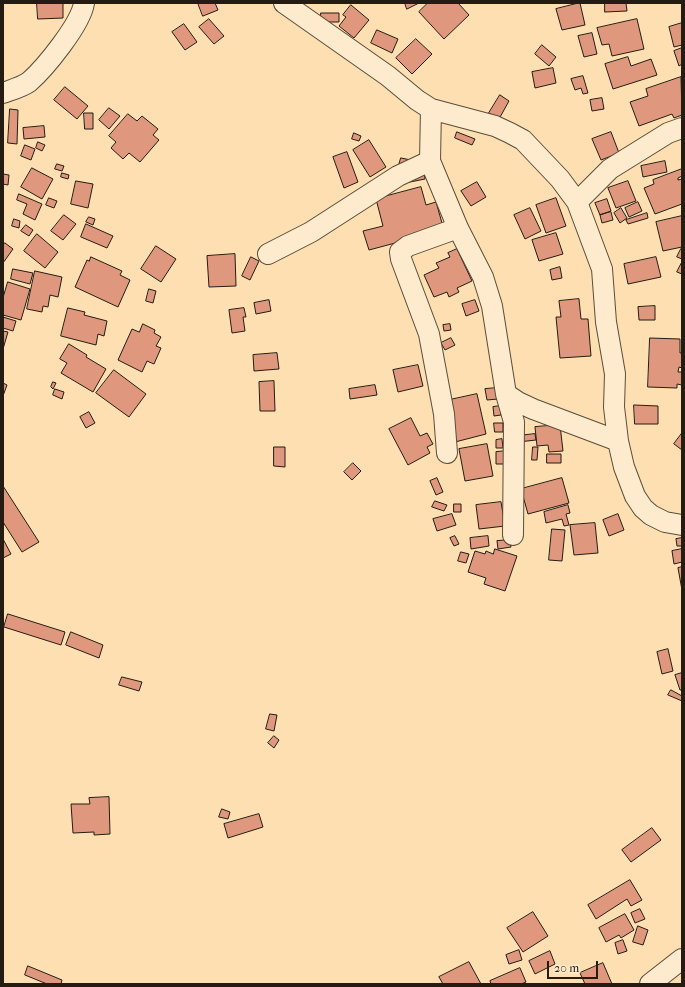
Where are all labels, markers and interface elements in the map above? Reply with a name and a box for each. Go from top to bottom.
scale bar [549,953,600,979]
text: 20 m [554,961,579,975]

